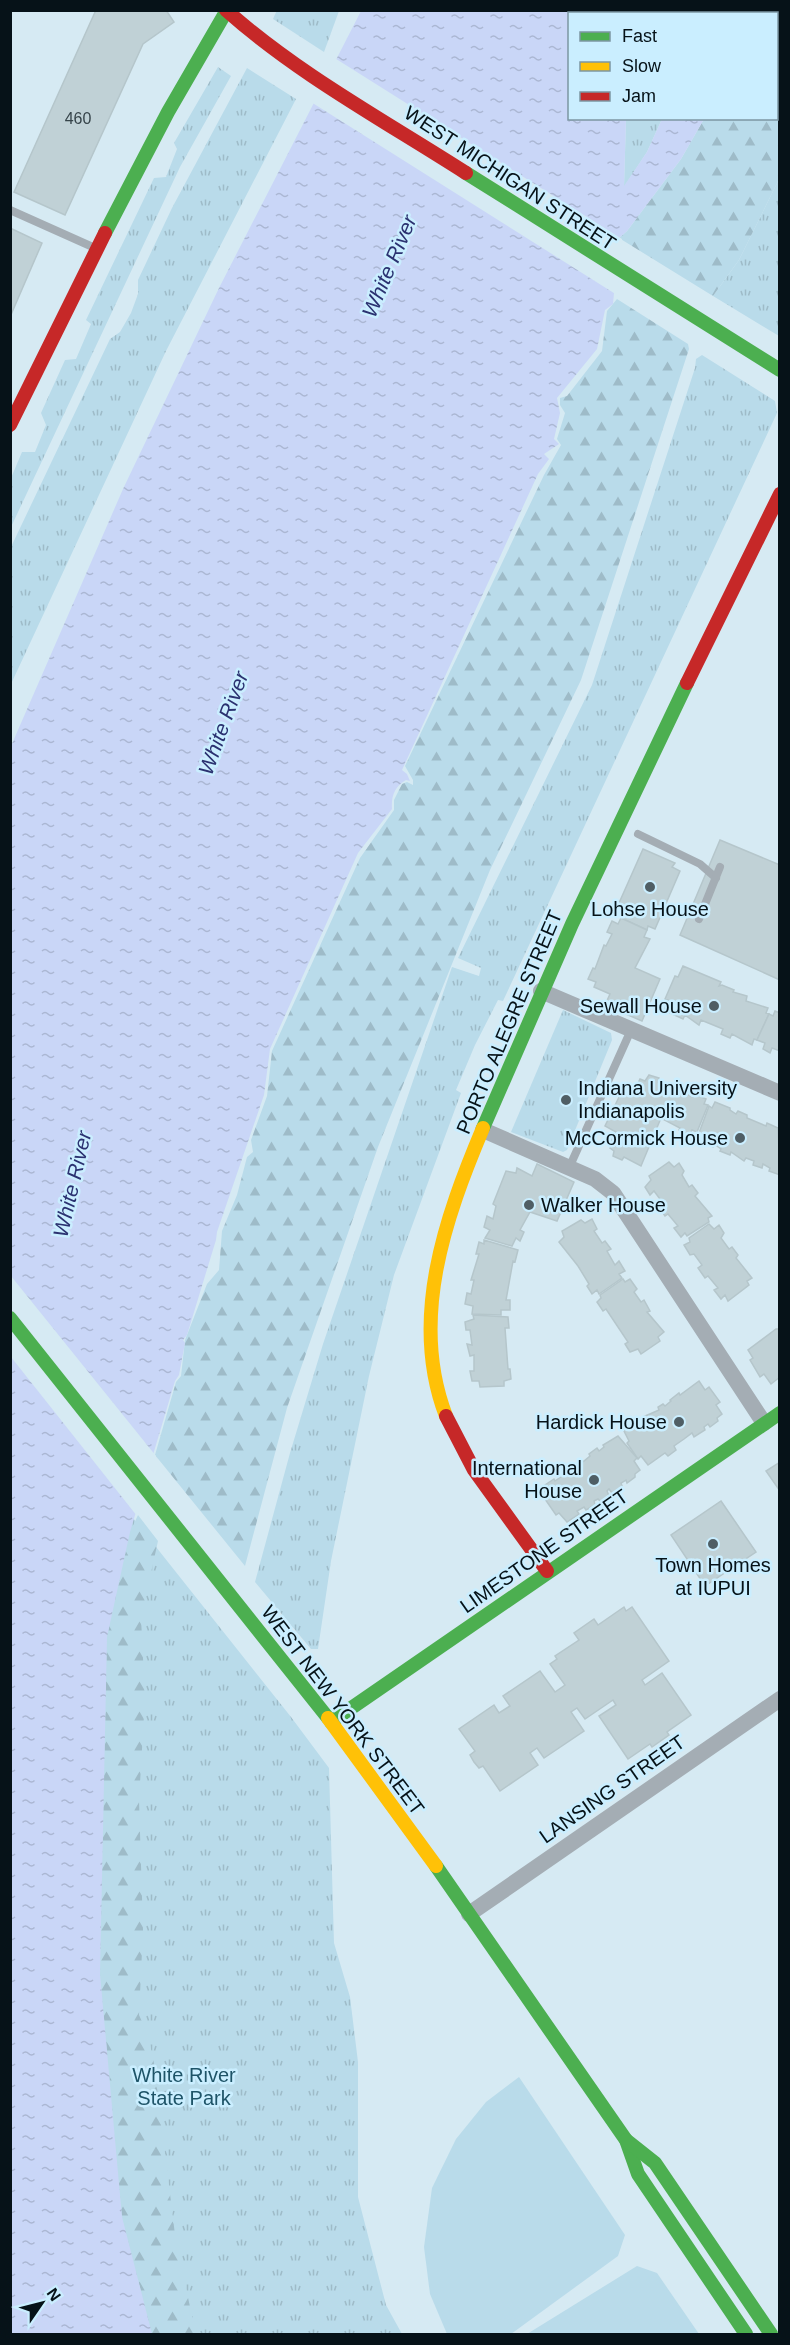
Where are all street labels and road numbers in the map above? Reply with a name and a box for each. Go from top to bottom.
street label: WEST MICHIGAN STREET [400,101,620,255]
street label: PORTO ALEGRE STREET [452,907,566,1137]
street label: LIMESTONE STREET [456,1485,632,1617]
street label: WEST NEW YORK STREET [257,1601,429,1819]
street label: LANSING STREET [535,1731,689,1847]

